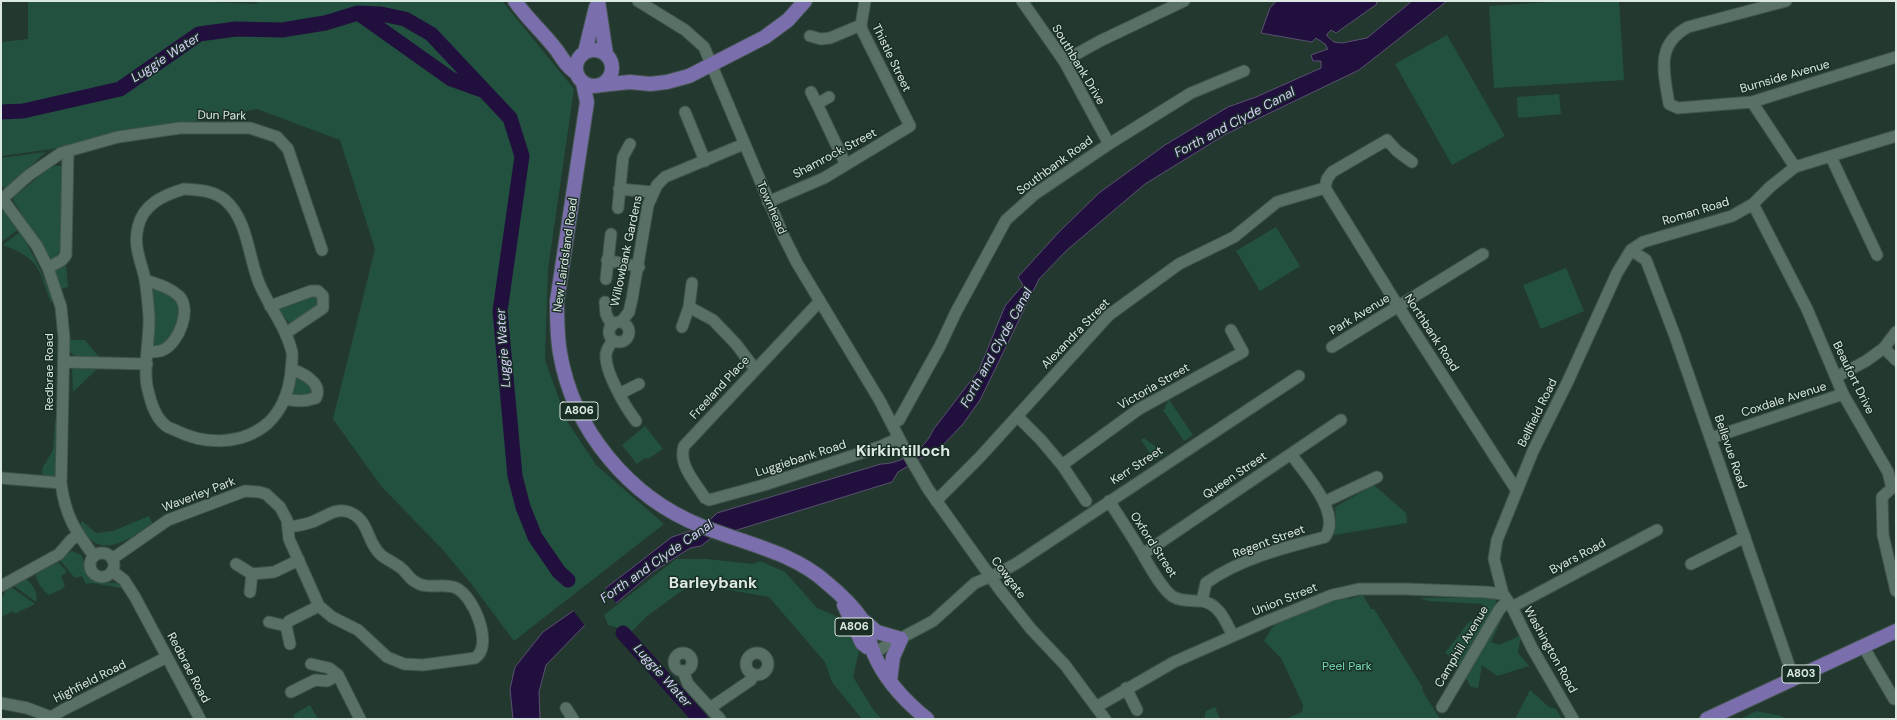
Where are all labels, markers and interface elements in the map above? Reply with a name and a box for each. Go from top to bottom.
street label: Thistle Street [868,22,914,94]
street label: Southbank Drive [1048,22,1108,108]
water label: Luggie Water [128,30,204,86]
street label: Burnside Avenue [1738,57,1832,97]
water label: Forth and Clyde Canal [1172,85,1298,161]
street label: Dun Park [197,108,247,124]
street label: Shamrock Street [791,126,879,182]
street label: Southbank Road [1014,134,1096,198]
street label: Townhead [753,179,789,237]
street label: Willowbank Gardens [608,194,646,308]
street label: Roman Road [1661,195,1731,229]
street label: New Lairdsland Road [551,197,581,313]
water label: Forth and Clyde Canal [958,286,1036,410]
street label: Park Avenue [1327,291,1393,339]
street label: Northbank Road [1401,292,1461,374]
street label: Alexandra Street [1039,296,1113,372]
water label: Luggie Water [493,308,515,388]
street label: Redbrae Road [43,333,57,411]
street label: Beaufort Drive [1829,339,1877,417]
street label: Freeland Place [687,354,753,422]
street label: Victoria Street [1116,361,1192,413]
street label: Bellfield Road [1515,376,1561,450]
street label: Coxdale Avenue [1740,379,1828,421]
road number: A806 [560,402,598,420]
street label: Bellevue Road [1711,413,1749,491]
street label: Luggiebank Road [754,438,848,480]
district label: Kirkintilloch [856,442,950,462]
street label: Kerr Street [1108,444,1166,488]
street label: Queen Street [1200,449,1270,503]
street label: Waverley Park [160,474,238,516]
street label: Oxford Street [1127,510,1179,580]
water label: Forth and Clyde Canal [598,517,716,607]
street label: Regent Street [1231,522,1307,562]
street label: Byars Road [1547,536,1609,578]
street label: Cowgate [988,554,1028,602]
district label: Barleybank [669,574,757,594]
street label: Union Street [1250,580,1320,620]
street label: Camphill Avenue [1432,604,1492,690]
street label: Washington Road [1520,604,1580,696]
road number: A806 [835,618,873,636]
street label: Redbrae Road [163,630,213,706]
water label: Luggie Water [630,641,694,711]
street label: Highfield Road [51,658,129,706]
park label: Peel Park [1322,660,1372,674]
road number: A803 [1782,665,1820,683]

